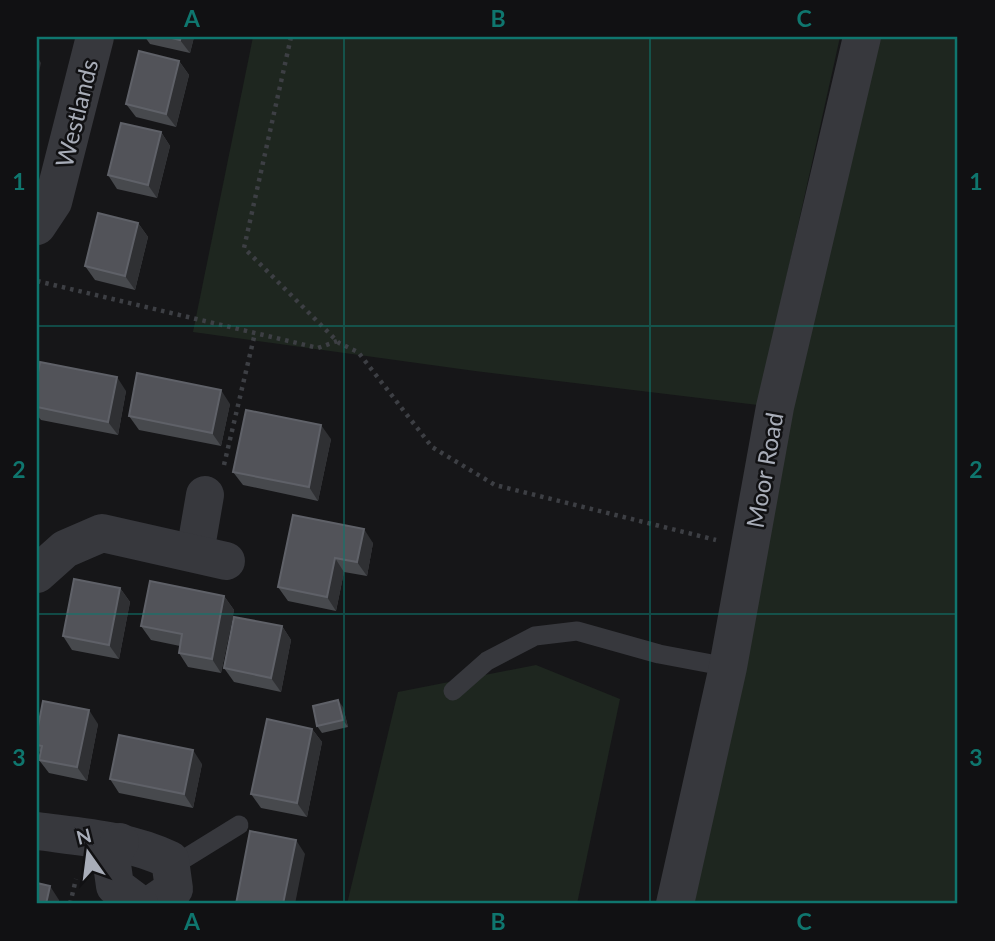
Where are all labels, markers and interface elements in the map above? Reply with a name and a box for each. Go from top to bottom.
text: A [183,4,201,32]
text: B [490,4,506,32]
text: C [796,4,812,32]
street label: Westlands [49,56,103,170]
text: 1 [12,167,26,195]
text: 1 [969,167,983,195]
street label: Moor Road [740,410,788,530]
text: 2 [12,455,26,483]
text: 2 [969,455,983,483]
text: 3 [12,743,26,771]
text: 3 [969,743,983,771]
north arrow [52,818,122,888]
text: N [74,823,94,849]
text: A [183,907,201,935]
text: B [490,907,506,935]
text: C [796,907,812,935]

